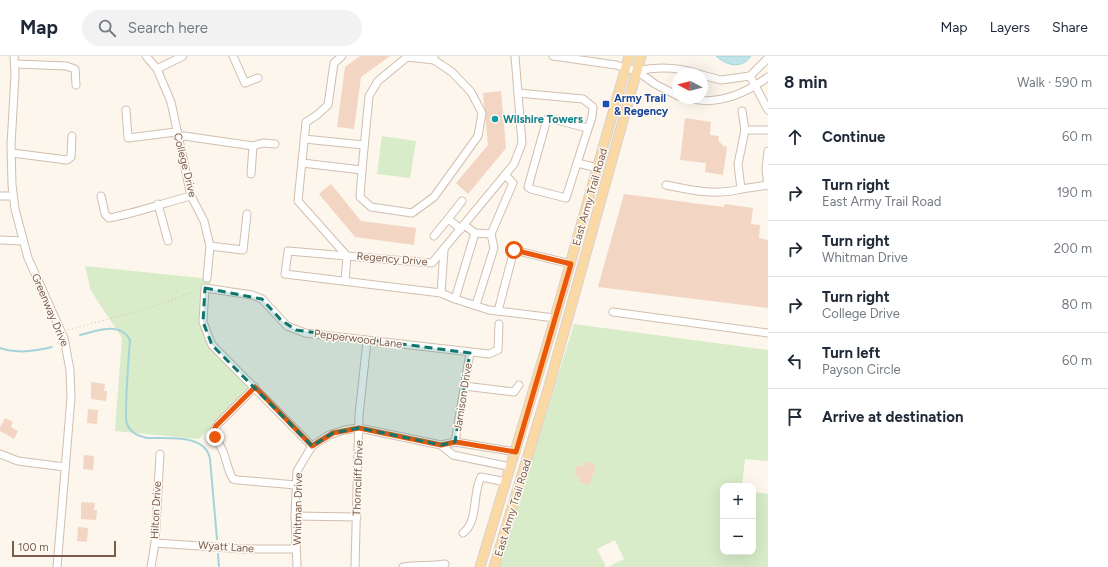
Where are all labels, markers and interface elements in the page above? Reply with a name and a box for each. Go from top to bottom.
search box [82,10,362,46]
text: Map [20,16,58,39]
icon: search [96,17,118,39]
text: Search here [128,19,208,37]
text: Map [940,19,968,36]
text: Layers [990,19,1030,36]
text: Share [1052,19,1088,36]
north arrow [672,68,708,104]
text: 8 min [784,72,827,92]
text: Walk · 590 m [1017,75,1092,90]
place label: Army Trail & Regency [614,92,669,118]
marker: Army Trail & Regency [601,99,611,109]
place label: Wilshire Towers [503,113,583,126]
marker: Wilshire Towers [490,114,500,124]
icon: ahead [784,126,806,148]
text: Continue [822,128,885,146]
text: 60 m [1062,129,1092,144]
street label: College Drive [171,132,199,198]
street label: East Army Trail Road [570,147,610,247]
text: Turn right [822,176,890,194]
icon: right [784,182,806,204]
text: 190 m [1057,185,1092,200]
text: East Army Trail Road [822,194,941,209]
text: Turn right [822,232,890,250]
icon: right [784,238,806,260]
route start [505,241,523,259]
text: 200 m [1054,241,1092,256]
street label: Regency Drive [356,249,428,269]
text: Whitman Drive [822,250,908,265]
street label: Greenway Drive [29,272,71,348]
text: Turn right [822,288,890,306]
icon: right [784,294,806,316]
text: 80 m [1061,297,1092,312]
text: College Drive [822,306,900,321]
street label: Pepperwood Lane [313,327,403,351]
text: Turn left [822,344,880,362]
icon: left [784,350,806,372]
text: 60 m [1062,353,1092,368]
street label: Jamison Drive [451,362,475,432]
text: Payson Circle [822,362,901,377]
icon: arrive [784,406,806,428]
text: Arrive at destination [822,408,963,426]
route end [206,428,224,446]
street label: Thorncliff Drive [350,440,366,516]
street label: East Army Trail Road [492,458,534,558]
street label: Whitman Drive [291,473,305,545]
street label: Hilton Drive [148,481,164,539]
map controls [720,483,756,555]
button: + [720,483,756,519]
button: − [720,519,756,555]
scale bar [12,539,116,558]
street label: Wyatt Lane [197,539,255,555]
text: 100 m [18,541,49,554]

